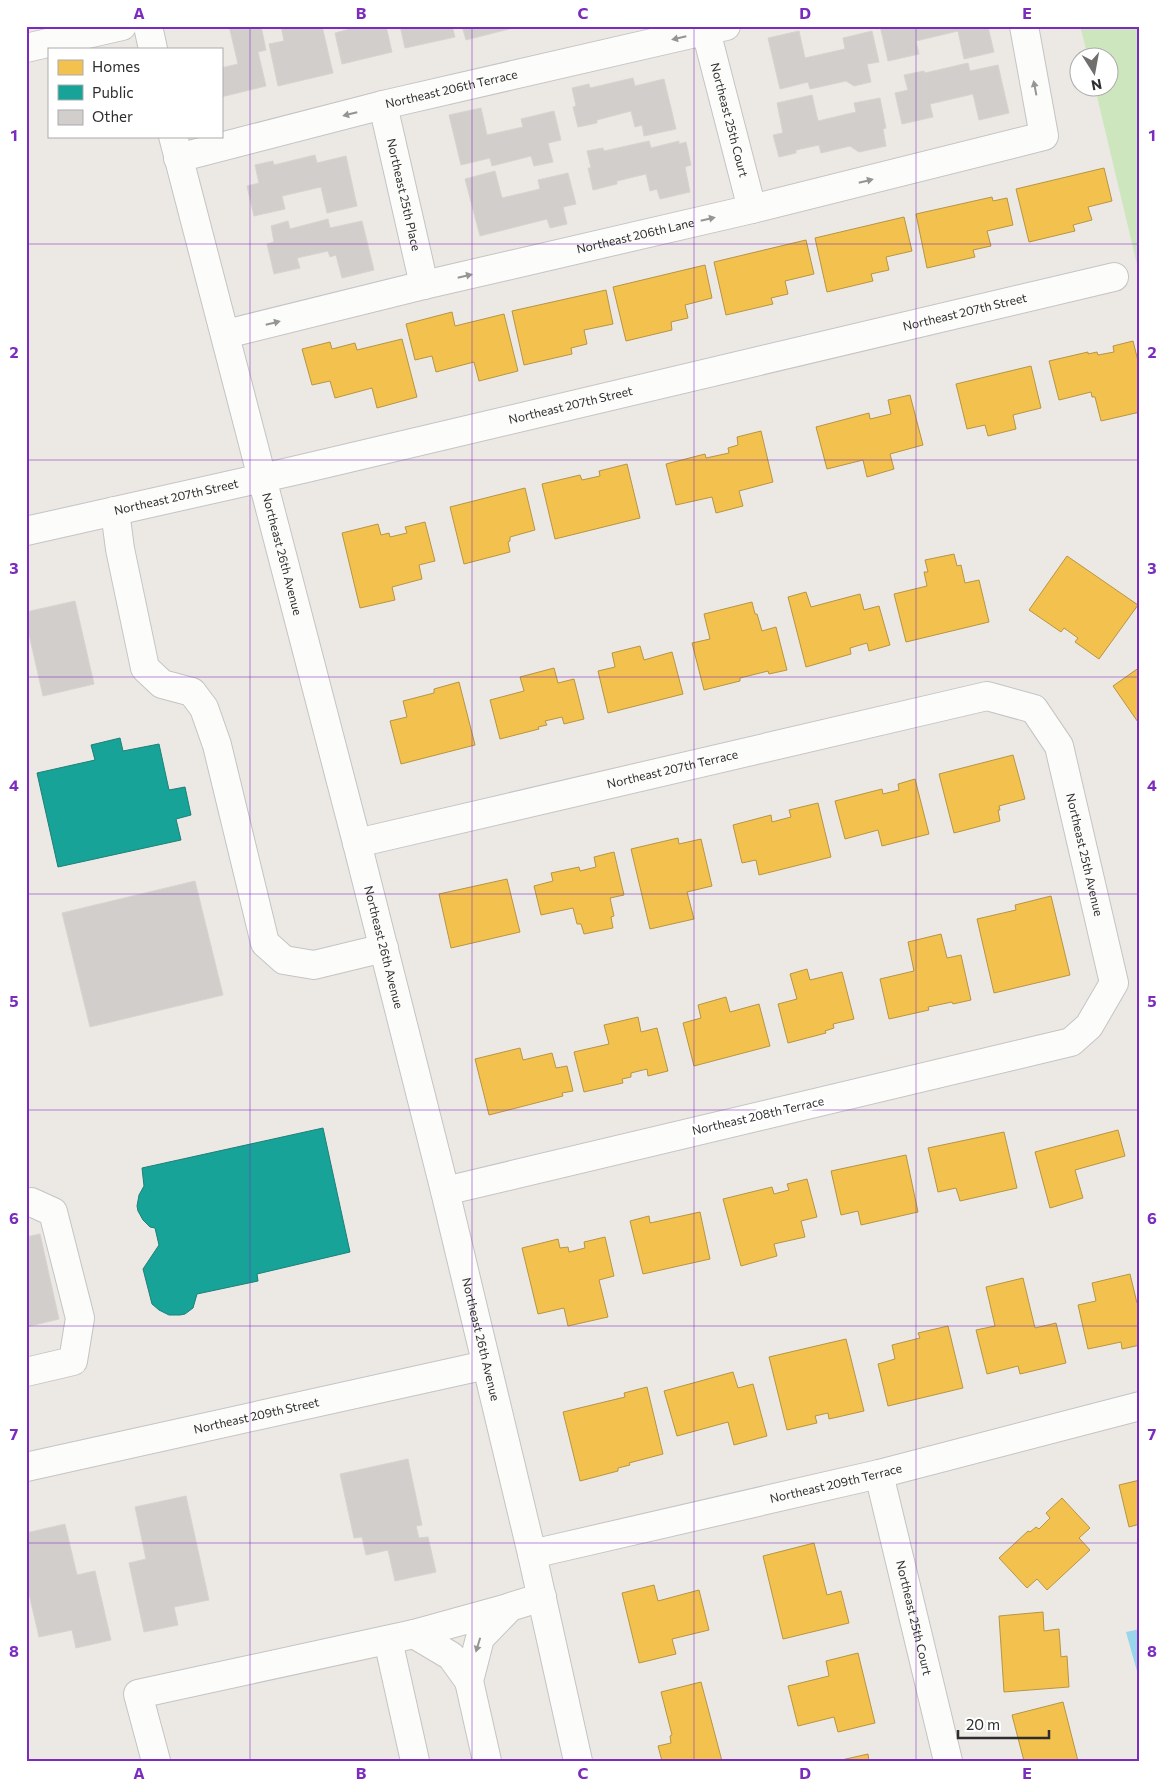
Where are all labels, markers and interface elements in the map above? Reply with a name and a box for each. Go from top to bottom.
text: A [133,3,145,22]
text: B [356,3,367,22]
text: C [578,3,589,22]
text: D [799,3,811,22]
text: E [1022,3,1032,22]
one-way arrow [671,34,686,42]
legend [48,48,222,138]
north arrow [1068,48,1118,98]
text: Homes [92,57,140,75]
street label: Northeast 25th Court [708,61,752,179]
street label: Northeast 206th Terrace [384,66,519,110]
text: N [1090,76,1103,95]
one-way arrow [1031,80,1039,96]
text: Public [92,83,134,101]
text: Other [92,107,133,125]
one-way arrow [343,110,358,118]
text: 1 [10,125,18,144]
text: 1 [1148,125,1156,144]
street label: Northeast 25th Place [385,137,424,252]
one-way arrow [859,176,874,184]
street label: Northeast 206th Lane [575,215,695,255]
one-way arrow [701,215,716,223]
one-way arrow [457,272,472,280]
street label: Northeast 207th Street [901,290,1028,333]
one-way arrow [265,319,280,327]
text: 2 [9,342,19,361]
text: 2 [1147,342,1157,361]
street label: Northeast 207th Street [507,383,634,426]
street label: Northeast 207th Street [113,476,240,517]
street label: Northeast 26th Avenue [260,491,305,617]
text: 3 [9,558,19,577]
text: 3 [1147,558,1157,577]
street label: Northeast 207th Terrace [605,746,739,790]
text: 4 [9,775,19,794]
text: 4 [1147,775,1157,794]
street label: Northeast 25th Avenue [1064,792,1106,917]
street label: Northeast 26th Avenue [362,884,407,1010]
text: 5 [9,991,19,1010]
text: 5 [1147,991,1157,1010]
street label: Northeast 208th Terrace [690,1093,825,1137]
text: 6 [9,1208,19,1227]
text: 6 [1147,1208,1157,1227]
street label: Northeast 26th Avenue [460,1276,503,1402]
street label: Northeast 209th Street [192,1394,320,1436]
text: 7 [10,1424,19,1443]
text: 7 [1148,1424,1157,1443]
street label: Northeast 209th Terrace [768,1460,903,1505]
street label: Northeast 25th Court [894,1559,935,1677]
one-way arrow [474,1638,482,1653]
text: 8 [9,1641,19,1660]
text: 8 [1147,1641,1157,1660]
scale bar [958,1707,1050,1739]
text: 20 m [966,1715,1000,1733]
text: A [133,1763,145,1782]
text: B [356,1763,367,1782]
text: C [578,1763,589,1782]
text: D [799,1763,811,1782]
text: E [1022,1763,1032,1782]

